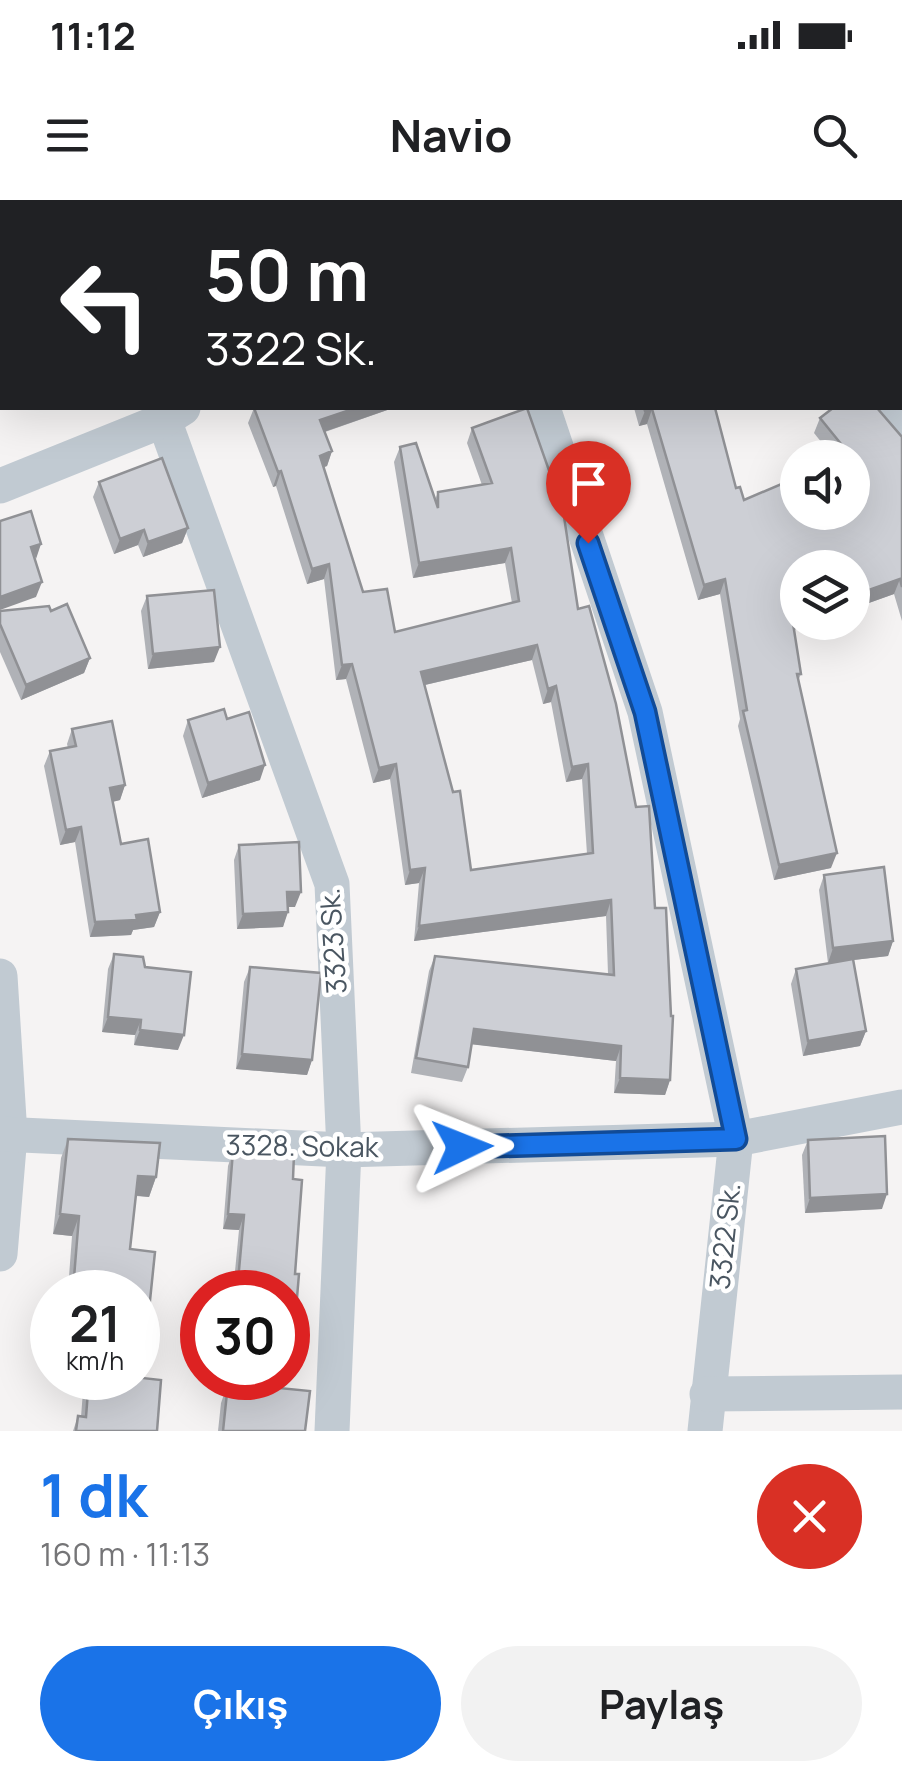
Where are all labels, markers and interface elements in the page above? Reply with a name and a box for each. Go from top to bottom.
text: 11:12 [50,9,136,61]
text: Navio [390,104,512,166]
icon: menu [40,108,95,163]
icon: search [807,108,862,163]
text: 50 m [205,226,369,322]
icon: left [40,240,170,370]
text: 3322 Sk. [205,317,377,379]
map controls [780,440,870,640]
button: sound [780,440,870,530]
pin [546,441,631,544]
icon: arrive [561,456,616,511]
button: layers [780,550,870,640]
street label: 3323 Sk. [309,887,355,995]
position arrow [410,1095,514,1199]
street label: 3328. Sokak [225,1125,380,1165]
street label: 3322 Sk. [700,1181,748,1291]
speed limit sign: 30 [180,1270,310,1400]
text: 21 [69,1289,121,1357]
text: km/h [66,1343,124,1378]
text: 1 dk [40,1453,148,1535]
button: close [757,1464,862,1569]
text: 160 m · 11:13 [40,1532,210,1576]
button: Çıkış [40,1646,441,1761]
button: Paylaş [461,1646,862,1761]

